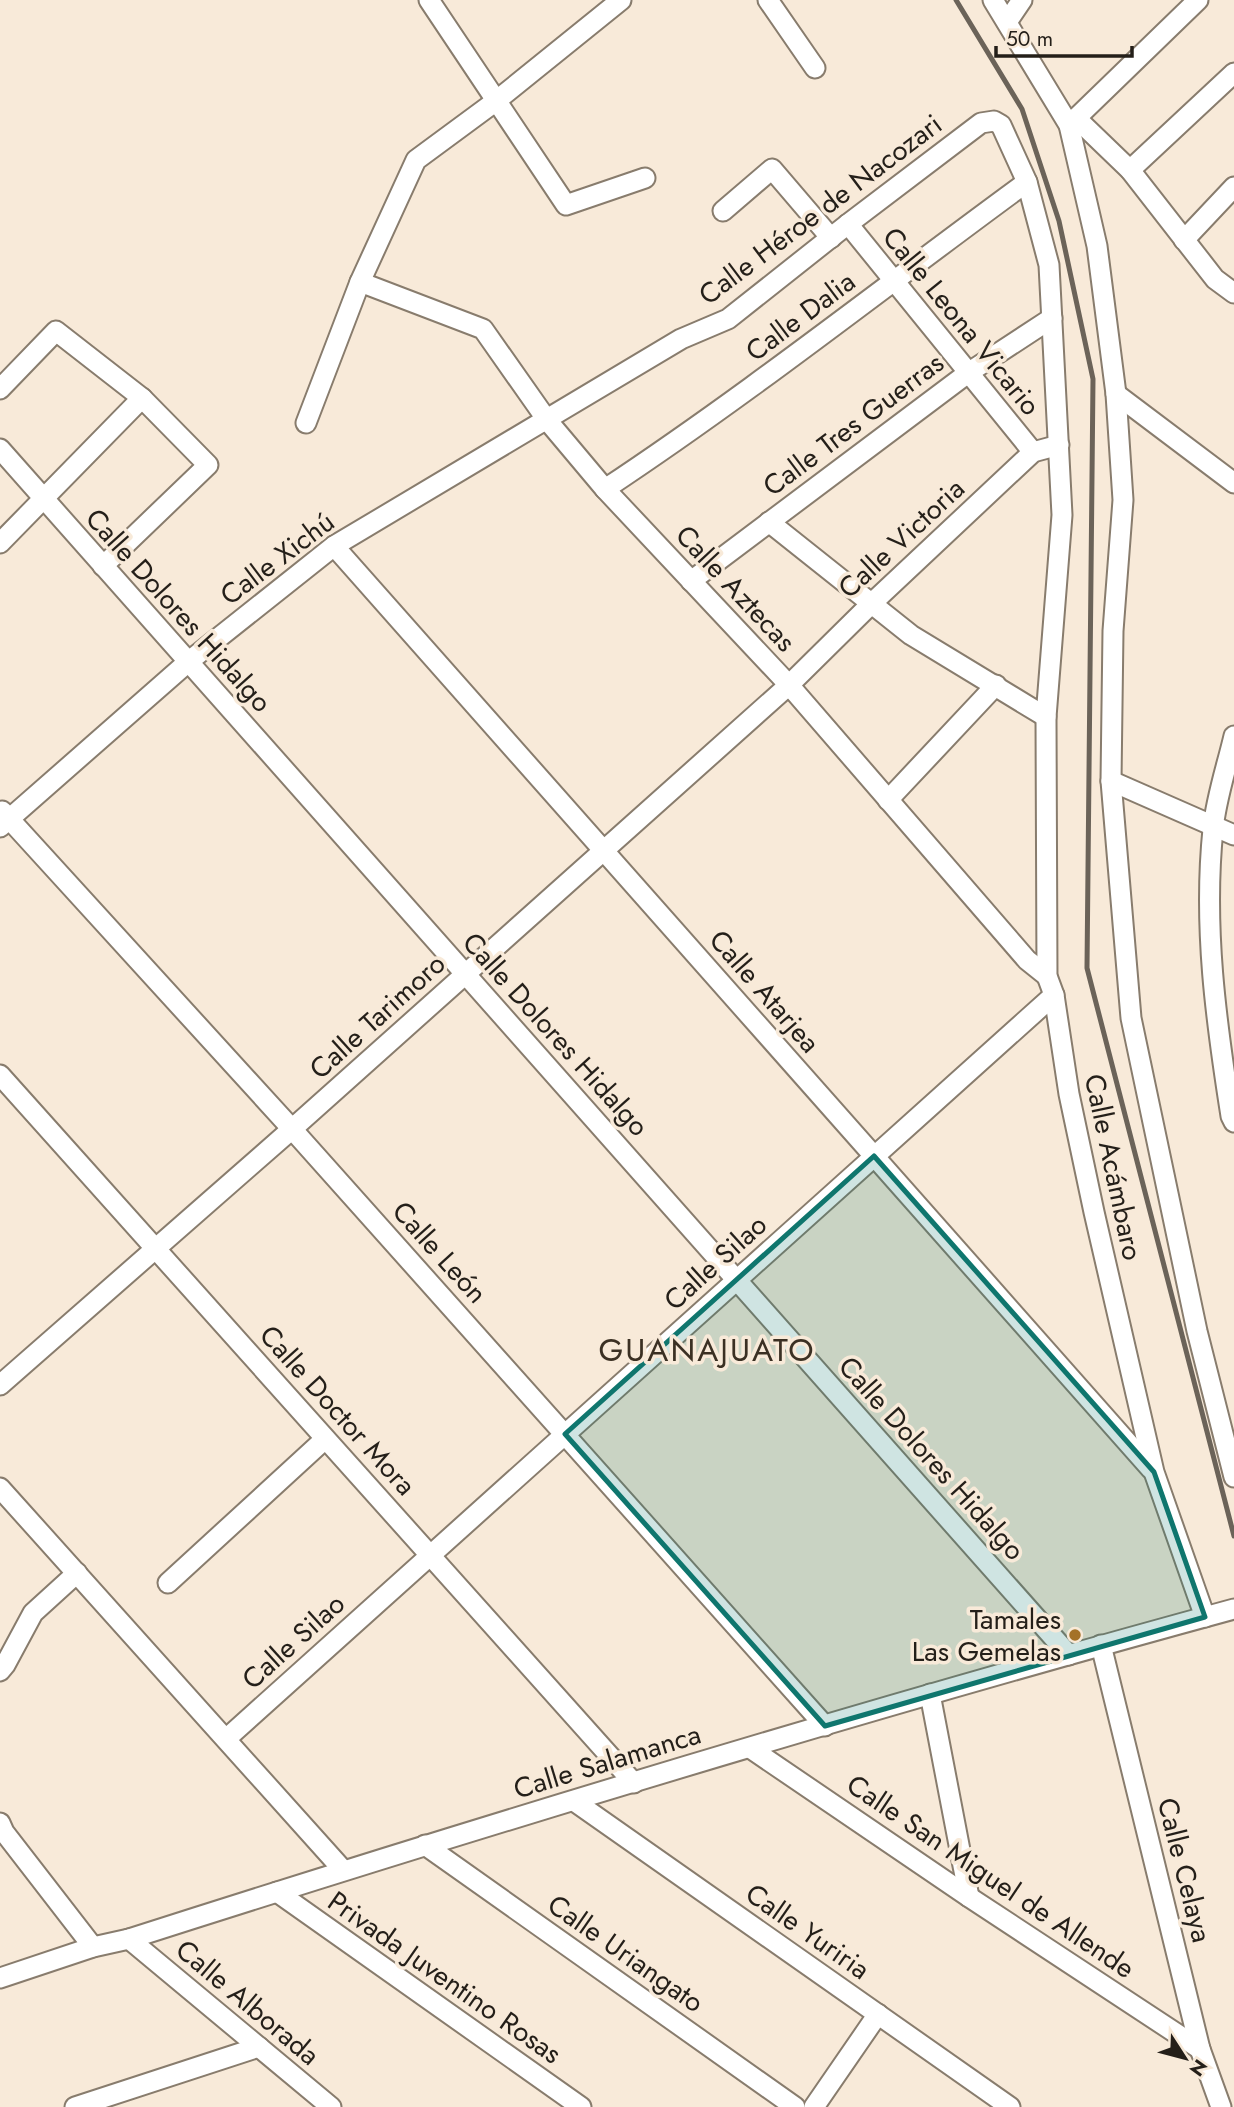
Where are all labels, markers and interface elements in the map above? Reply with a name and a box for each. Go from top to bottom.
scale bar [996,14,1132,58]
text: 50 m [1006,24,1053,54]
street label: Calle Héroe de Nacozari [690,104,951,315]
street label: Calle Leona Vicario [873,218,1051,424]
street label: Calle Dalia [737,261,864,371]
street label: Calle Tres Guerras [754,343,952,506]
street label: Calle Victoria [829,469,974,608]
street label: Calle Dolores Hidalgo [76,499,282,721]
street label: Calle Xichú [211,502,343,615]
street label: Calle Aztecas [666,516,805,661]
street label: Calle Atarjea [699,921,830,1062]
street label: Calle Dolores Hidalgo [453,923,659,1145]
street label: Calle Tarimoro [300,944,454,1089]
street label: Calle Acámbaro [1074,1070,1153,1264]
street label: Calle León [382,1192,497,1313]
street label: Calle Silao [655,1205,776,1320]
street label: Calle Doctor Mora [250,1316,426,1505]
district label: GUANAJUATO [598,1327,816,1373]
street label: Calle Dolores Hidalgo [829,1347,1035,1569]
street label: Calle Silao [233,1584,354,1699]
place label: Tamales Las Gemelas [912,1599,1061,1672]
marker: Tamales Las Gemelas [1067,1627,1083,1643]
street label: Calle Salamanca [508,1714,706,1809]
street label: Calle San Miguel de Allende [838,1764,1143,1988]
street label: Calle Celaya [1147,1794,1222,1947]
street label: Calle Yuriria [737,1873,878,1989]
street label: Privada Juventino Rosas [319,1881,570,2074]
street label: Calle Uriangato [539,1884,712,2023]
street label: Calle Alborada [167,1930,329,2075]
north arrow [1150,2023,1220,2093]
text: N [1183,2054,1214,2082]

